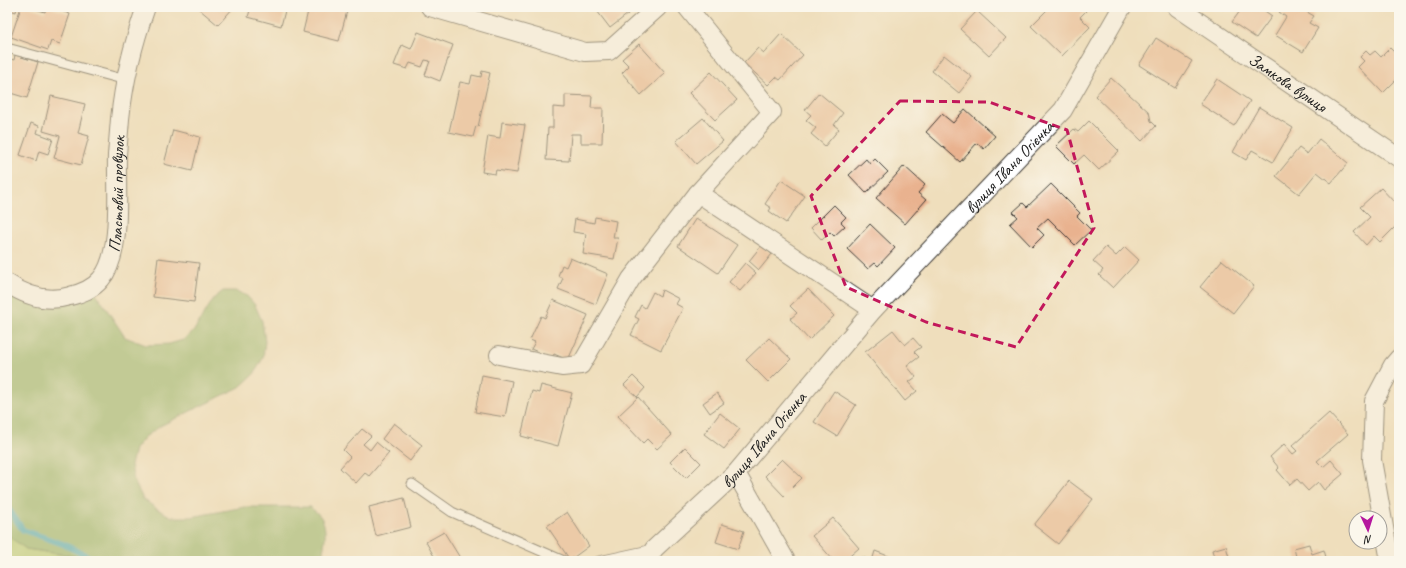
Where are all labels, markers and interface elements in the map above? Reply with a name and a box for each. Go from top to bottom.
street label: Замкова вулиця [1244,49,1332,117]
street label: вулиця Івана Огієнка [960,115,1059,218]
street label: Пластовий провулок [103,133,130,254]
street label: вулиця Івана Огієнка [717,386,812,492]
north arrow [1348,510,1388,550]
text: N [1363,533,1373,547]

